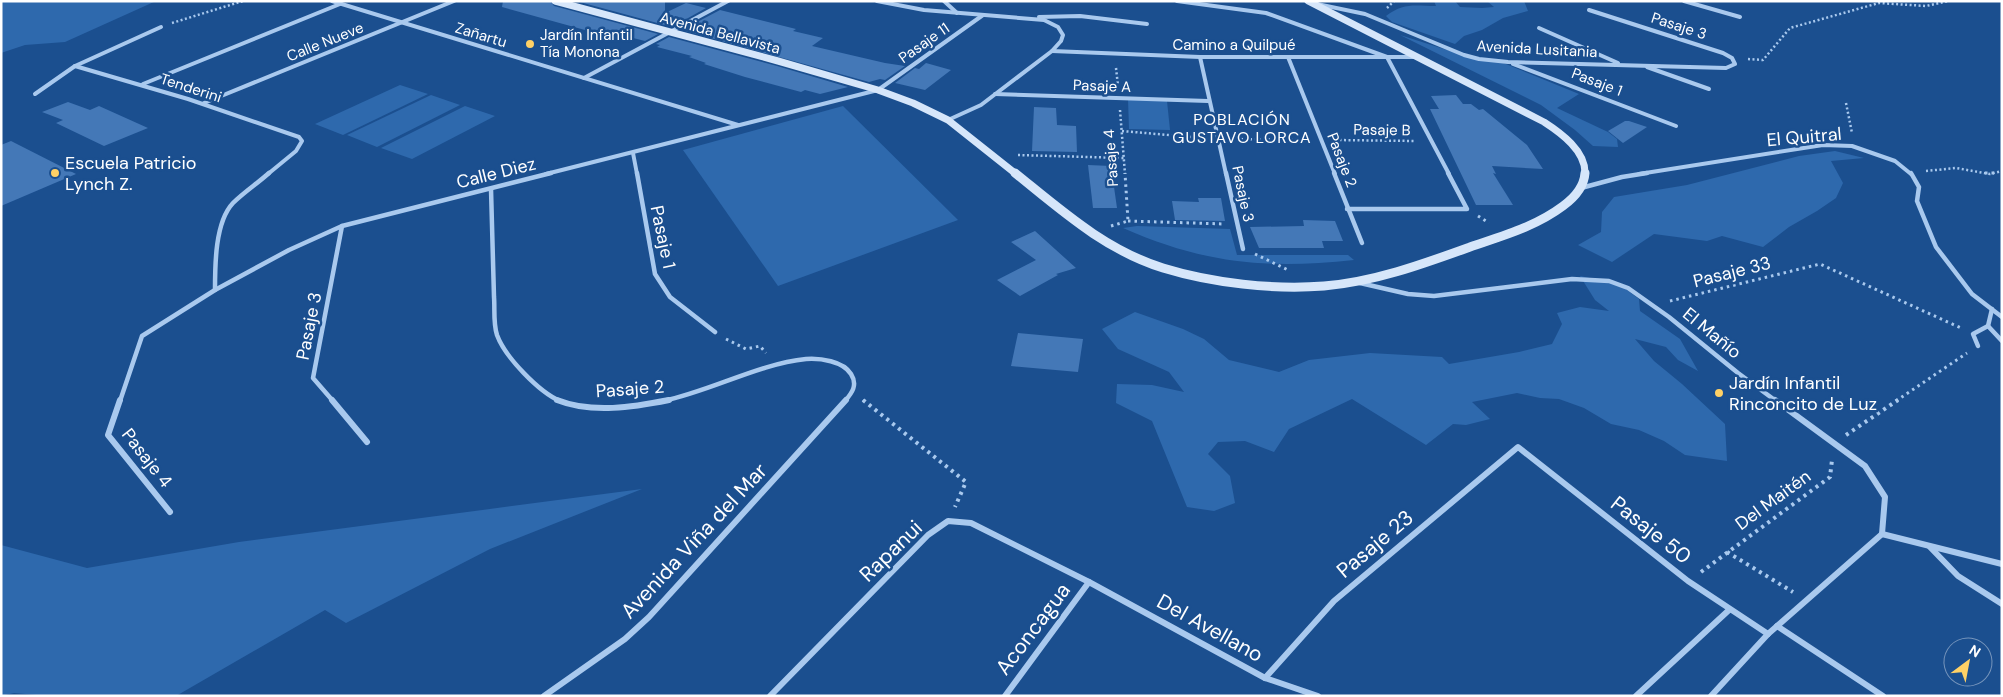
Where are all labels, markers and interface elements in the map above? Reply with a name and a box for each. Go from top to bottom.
street label: Avenida Bellavista [658,7,782,59]
street label: Pasaje 3 [1649,8,1709,44]
street label: Calle Nueve [284,17,366,67]
street label: Zañartu [453,18,509,52]
street label: Pasaje 11 [895,18,953,68]
place label: Jardín Infantil Tía Monona [540,25,633,62]
street label: Camino a Quilpué [1172,35,1296,55]
street label: Avenida Lusitania [1476,36,1598,62]
marker: Jardín Infantil Tía Monona [524,38,536,50]
street label: Pasaje 1 [1569,63,1625,101]
street label: Tenderini [158,69,224,107]
street label: Pasaje A [1073,75,1132,97]
district label: POBLACIÓN GUSTAVO LORCA [1172,109,1312,148]
street label: Pasaje B [1353,120,1411,140]
street label: El Quitral [1766,122,1842,152]
street label: Pasaje 4 [1099,129,1123,187]
street label: Pasaje 2 [1322,130,1362,190]
place label: Escuela Patricio Lynch Z. [65,151,197,196]
street label: Calle Diez [454,152,538,194]
street label: Pasaje 3 [1227,164,1259,224]
marker: Escuela Patricio Lynch Z. [49,167,61,179]
street label: Pasaje 1 [645,203,681,271]
street label: Pasaje 33 [1691,251,1773,293]
street label: Pasaje 3 [291,290,327,362]
street label: El Mañío [1678,302,1746,364]
place label: Jardín Infantil Rinconcito de Luz [1729,371,1877,416]
street label: Pasaje 2 [595,375,665,403]
marker: Jardín Infantil Rinconcito de Luz [1713,387,1725,399]
street label: Pasaje 4 [116,423,178,493]
street label: Avenida Viña del Mar [615,457,774,625]
street label: Del Maitén [1730,464,1816,536]
street label: Pasaje 50 [1605,490,1697,570]
street label: Pasaje 23 [1331,504,1419,584]
street label: Rapanui [853,514,929,588]
street label: Aconcagua [989,577,1077,681]
street label: Del Avellano [1152,587,1268,669]
north arrow [1943,637,1993,687]
text: N [1966,641,1984,661]

